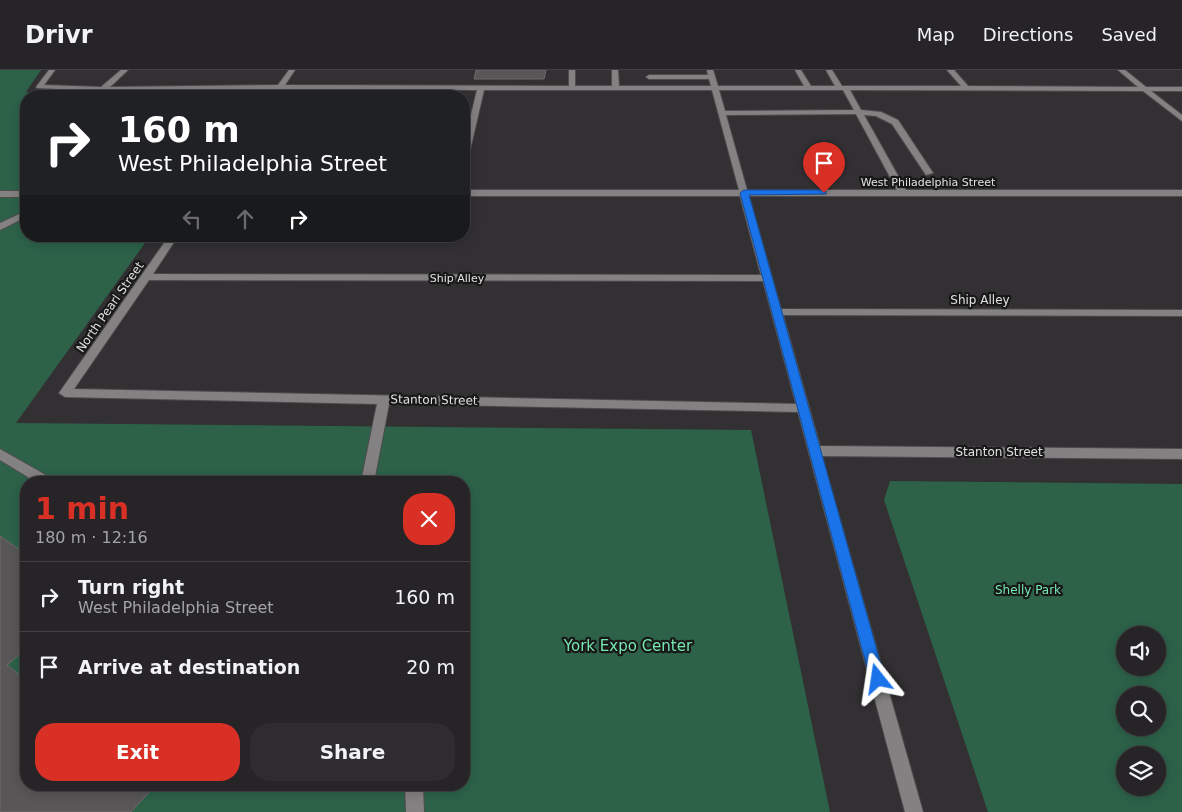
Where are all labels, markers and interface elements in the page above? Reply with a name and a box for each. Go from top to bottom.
text: Drivr [25,21,92,49]
text: Map [917,24,955,45]
text: Directions [983,24,1073,45]
text: Saved [1101,24,1157,45]
icon: right [35,110,100,175]
text: 160 m [118,110,240,150]
pin [803,142,845,193]
icon: arrive [810,149,838,177]
text: West Philadelphia Street [118,151,387,176]
street label: West Philadelphia Street [861,176,996,189]
icon: left [178,205,206,233]
icon: ahead [231,205,259,233]
icon: right [284,205,312,233]
street label: North Pearl Street [73,259,147,355]
street label: Ship Alley [430,272,485,285]
street label: Ship Alley [950,293,1010,307]
street label: Stanton Street [390,392,478,408]
street label: Stanton Street [955,445,1043,459]
text: 1 min [35,491,129,526]
button: close [403,493,455,545]
text: 180 m · 12:16 [35,528,148,547]
text: Turn right [78,576,184,598]
icon: right [35,583,63,611]
park label: Shelly Park [995,583,1061,597]
text: 160 m [394,586,455,608]
text: West Philadelphia Street [78,598,274,617]
map controls [1116,626,1166,796]
button: sound [1116,626,1166,676]
park label: York Expo Center [563,637,693,655]
position arrow [851,652,903,704]
icon: arrive [35,653,63,681]
text: Arrive at destination [78,656,300,678]
text: 20 m [406,656,455,678]
button: search [1116,686,1166,736]
button: Exit [35,723,240,781]
button: Share [250,723,455,781]
button: layers [1116,746,1166,796]

